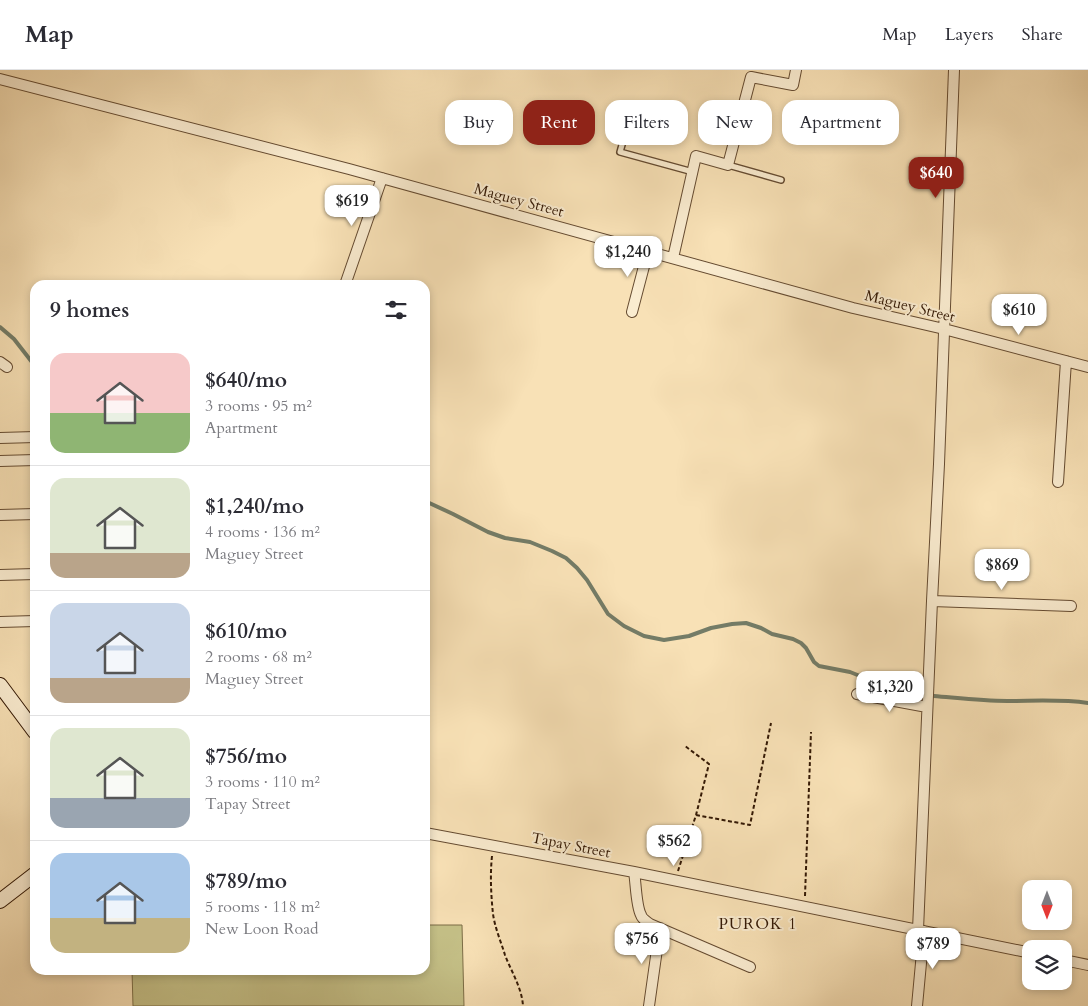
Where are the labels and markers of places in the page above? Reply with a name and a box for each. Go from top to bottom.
pin: $640 [906,156,966,199]
pin: $619 [322,184,382,227]
pin: $1,240 [587,236,669,278]
pin: $610 [989,294,1049,336]
pin: $869 [972,548,1032,591]
pin: $1,320 [849,670,931,713]
pin: $562 [644,824,704,867]
pin: $756 [612,922,672,965]
pin: $789 [903,928,963,970]

